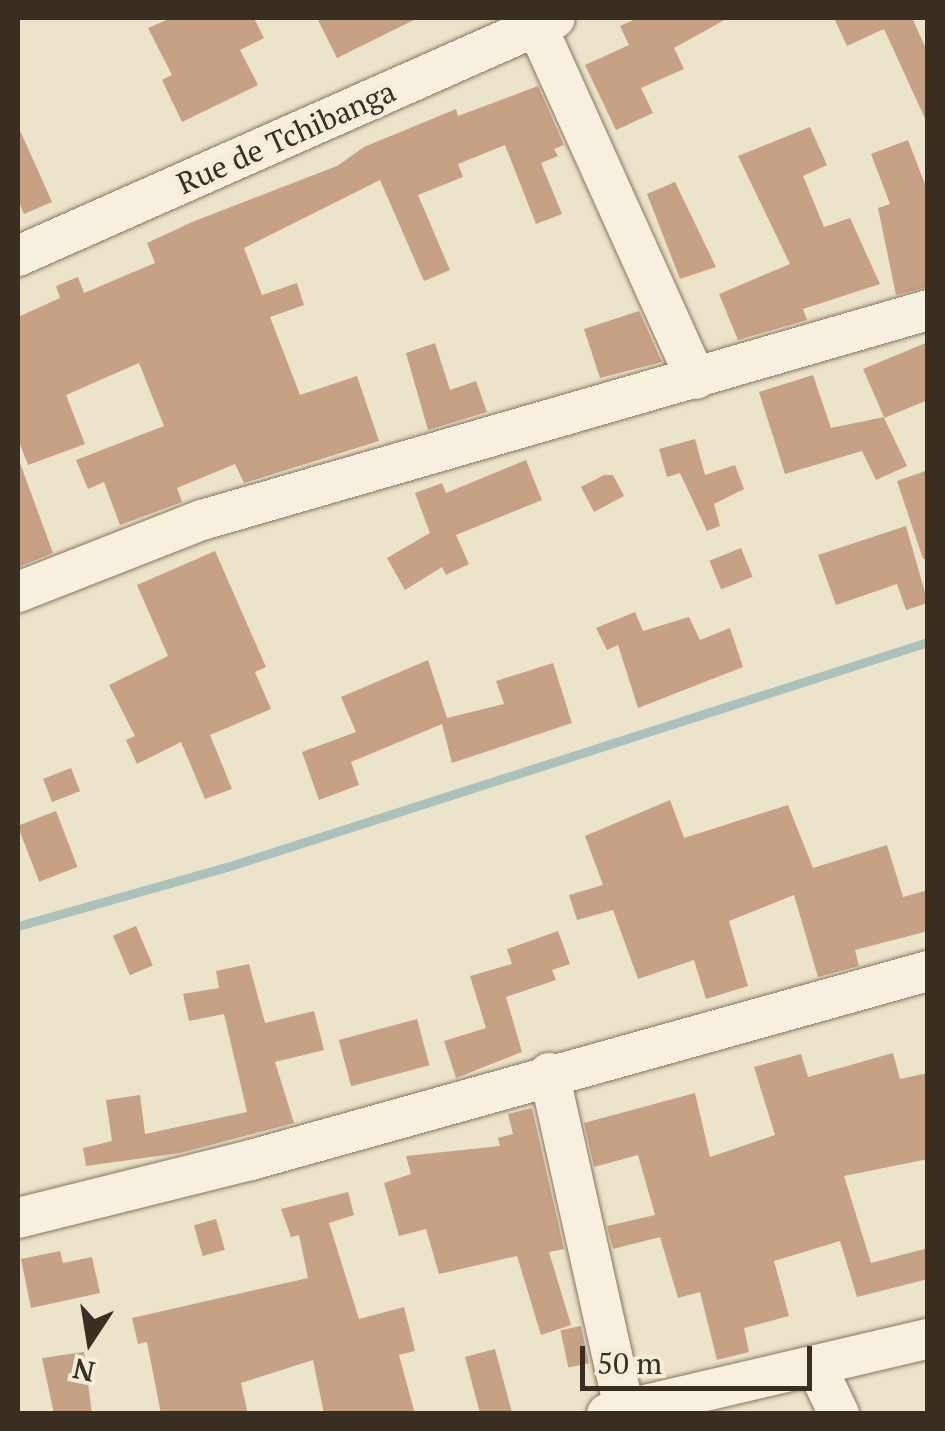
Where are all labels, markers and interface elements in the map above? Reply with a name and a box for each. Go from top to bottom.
street label: Rue de Tchibanga [171,73,401,201]
north arrow [40,1291,140,1391]
scale bar [585,1326,818,1388]
text: 50 m [597,1343,662,1383]
text: N [69,1351,98,1391]

